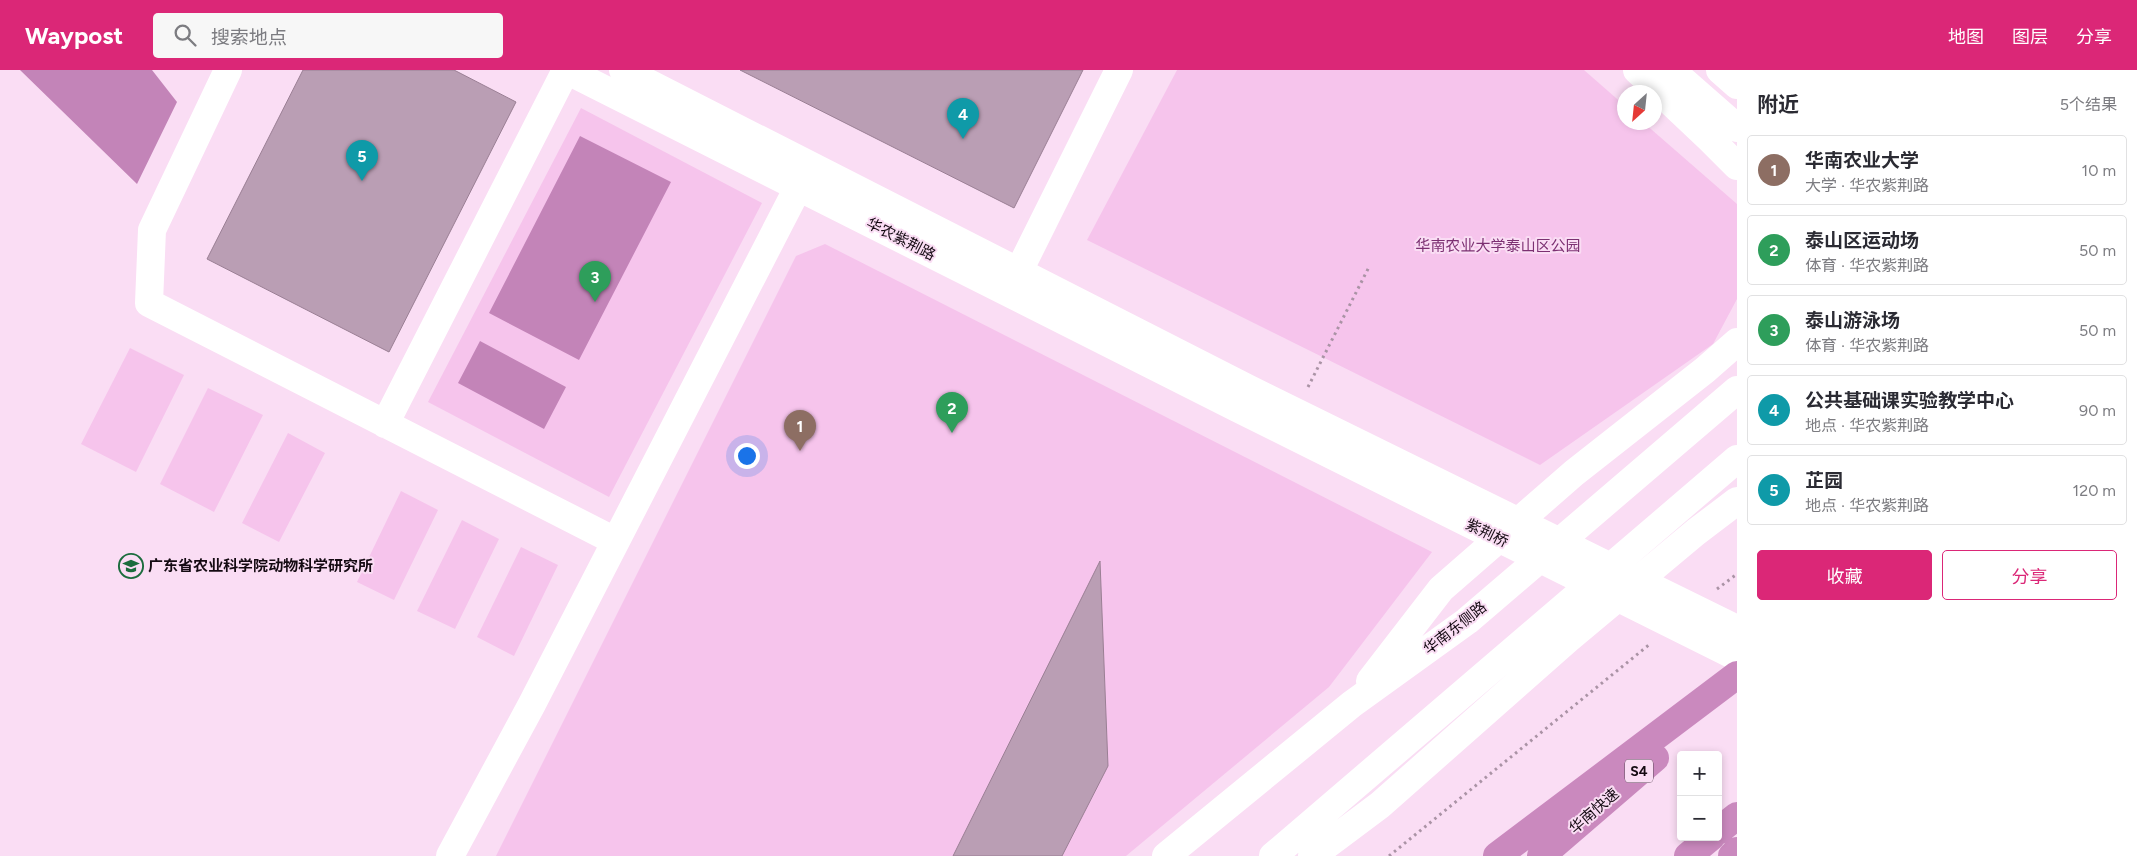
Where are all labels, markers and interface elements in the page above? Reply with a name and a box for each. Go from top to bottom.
search box [153,13,503,58]
text: Waypost [25,21,123,50]
icon: search [171,21,199,49]
text: 搜索地点 [211,26,287,49]
text: 地图 [1948,26,1984,48]
text: 图层 [2012,26,2048,48]
text: 分享 [2076,26,2112,48]
north arrow [1617,85,1662,130]
text: 附近 [1757,92,1799,117]
text: 5个结果 [2060,95,2117,114]
pin: 4 [947,98,979,139]
pin: 5 [346,140,378,181]
text: 华南农业大学 [1805,149,1919,172]
text: 1 [1771,161,1777,180]
text: 10 m [2082,161,2116,180]
text: 大学 · 华农紫荆路 [1805,176,1929,195]
street label: 华农紫荆路 [863,214,939,264]
text: 泰山区运动场 [1805,229,1919,252]
park label: 华南农业大学泰山区公园 [1415,237,1581,255]
text: 2 [1769,241,1779,260]
text: 50 m [2079,241,2116,260]
text: 体育 · 华农紫荆路 [1805,256,1929,275]
pin: 3 [579,261,611,302]
text: 泰山游泳场 [1805,309,1900,332]
text: 3 [1770,321,1778,340]
text: 50 m [2079,321,2116,340]
text: 体育 · 华农紫荆路 [1805,336,1929,355]
text: 公共基础课实验教学中心 [1805,389,2014,412]
pin: 2 [936,392,968,433]
text: 4 [1769,401,1779,420]
text: 90 m [2079,401,2116,420]
pin: 1 [784,410,816,451]
text: 地点 · 华农紫荆路 [1805,416,1929,435]
your location [734,443,760,469]
text: 芷园 [1805,469,1843,492]
text: 5 [1769,481,1779,500]
text: 120 m [2073,481,2116,500]
text: 地点 · 华农紫荆路 [1805,496,1929,515]
street label: 紫荆桥 [1463,515,1511,551]
button: 收藏 [1757,550,1932,600]
button: 分享 [1942,550,2117,600]
school or university icon: 广东省农业科学院动物科学研究所 [118,553,144,579]
place label: 广东省农业科学院动物科学研究所 [148,557,373,575]
street label: 华南东侧路 [1420,598,1490,658]
map controls [1677,751,1722,841]
button: + [1677,751,1722,796]
road number: S4 [1625,759,1653,782]
street label: 华南快速 [1565,785,1623,837]
button: − [1677,796,1722,841]

